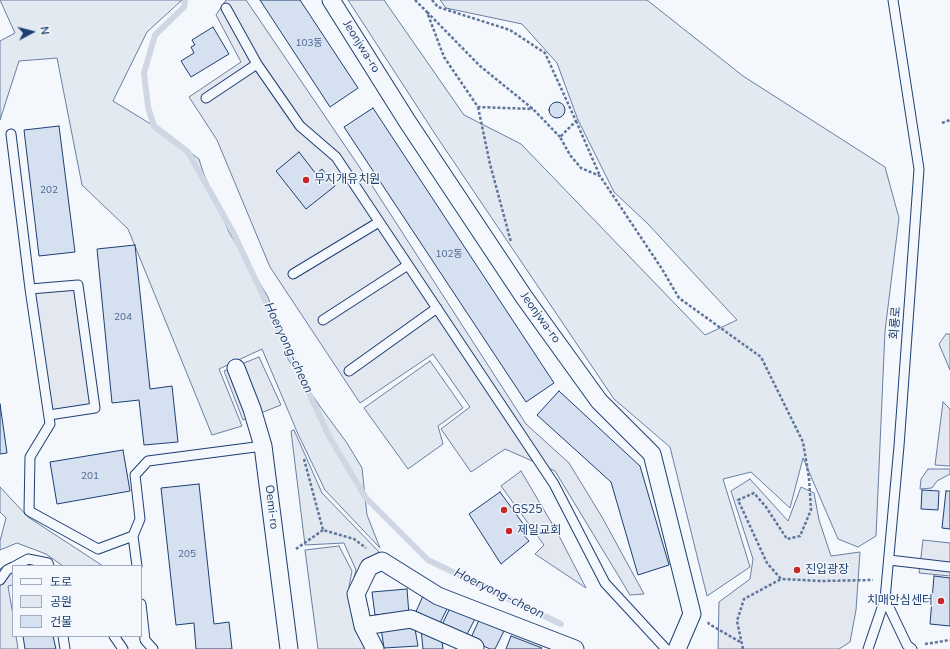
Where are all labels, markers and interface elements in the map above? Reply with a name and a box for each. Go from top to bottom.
north arrow [12,12,52,52]
street label: Jeonjwa-ro [339,18,383,76]
text: N [36,25,52,35]
house number: 103동 [295,38,323,50]
place label: 무지개유치원 [314,173,380,187]
marker: 무지개유치원 [301,175,311,185]
house number: 202 [40,185,58,197]
house number: 102동 [435,249,463,261]
street label: Jeonjwa-ro [517,290,563,346]
water label: Hoeryong-cheon [260,300,316,396]
street label: 회룡로 [888,306,904,340]
house number: 204 [114,312,132,324]
house number: 201 [81,471,99,483]
street label: Oemi-ro [261,484,281,530]
place label: GS25 [512,503,542,517]
marker: GS25 [499,505,509,515]
place label: 제일교회 [517,524,561,538]
marker: 제일교회 [504,526,514,536]
house number: 205 [178,549,196,561]
place label: 진입광장 [805,563,849,577]
legend [12,565,142,637]
water label: Hoeryong-cheon [451,565,547,623]
marker: 진입광장 [792,565,802,575]
text: 도로 [50,574,72,590]
text: 공원 [50,594,72,610]
place label: 치매안심센터 [867,594,933,608]
marker: 치매안심센터 [936,596,946,606]
text: 건물 [50,614,72,630]

